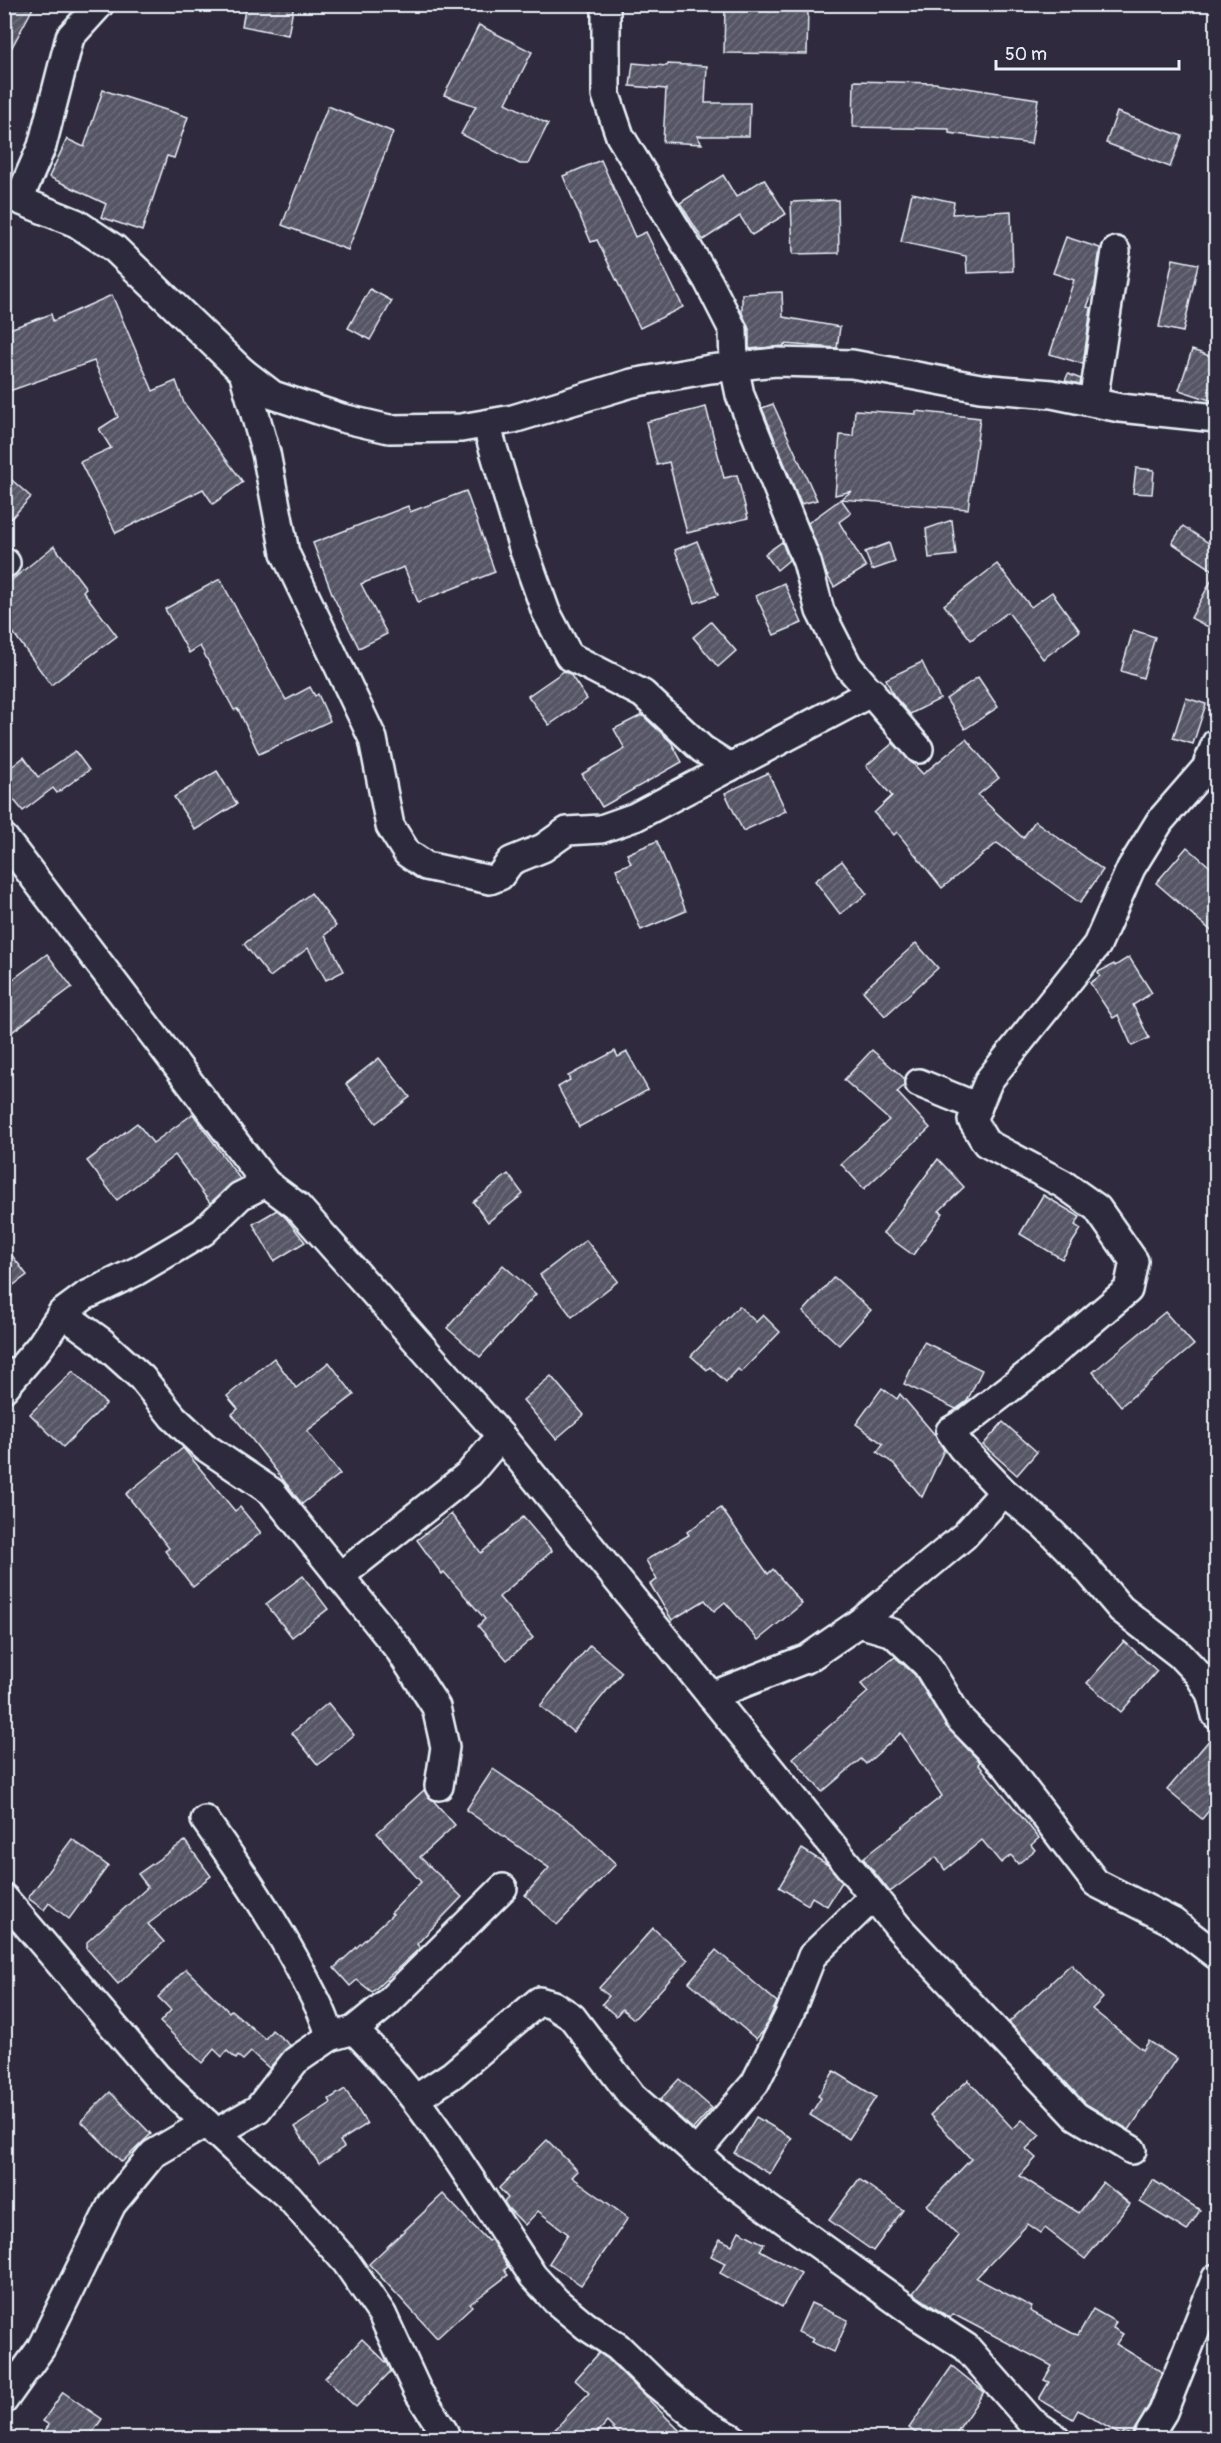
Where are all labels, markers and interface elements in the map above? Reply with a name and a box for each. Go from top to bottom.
scale bar [996,33,1179,71]
text: 50 m [1005,43,1047,66]

